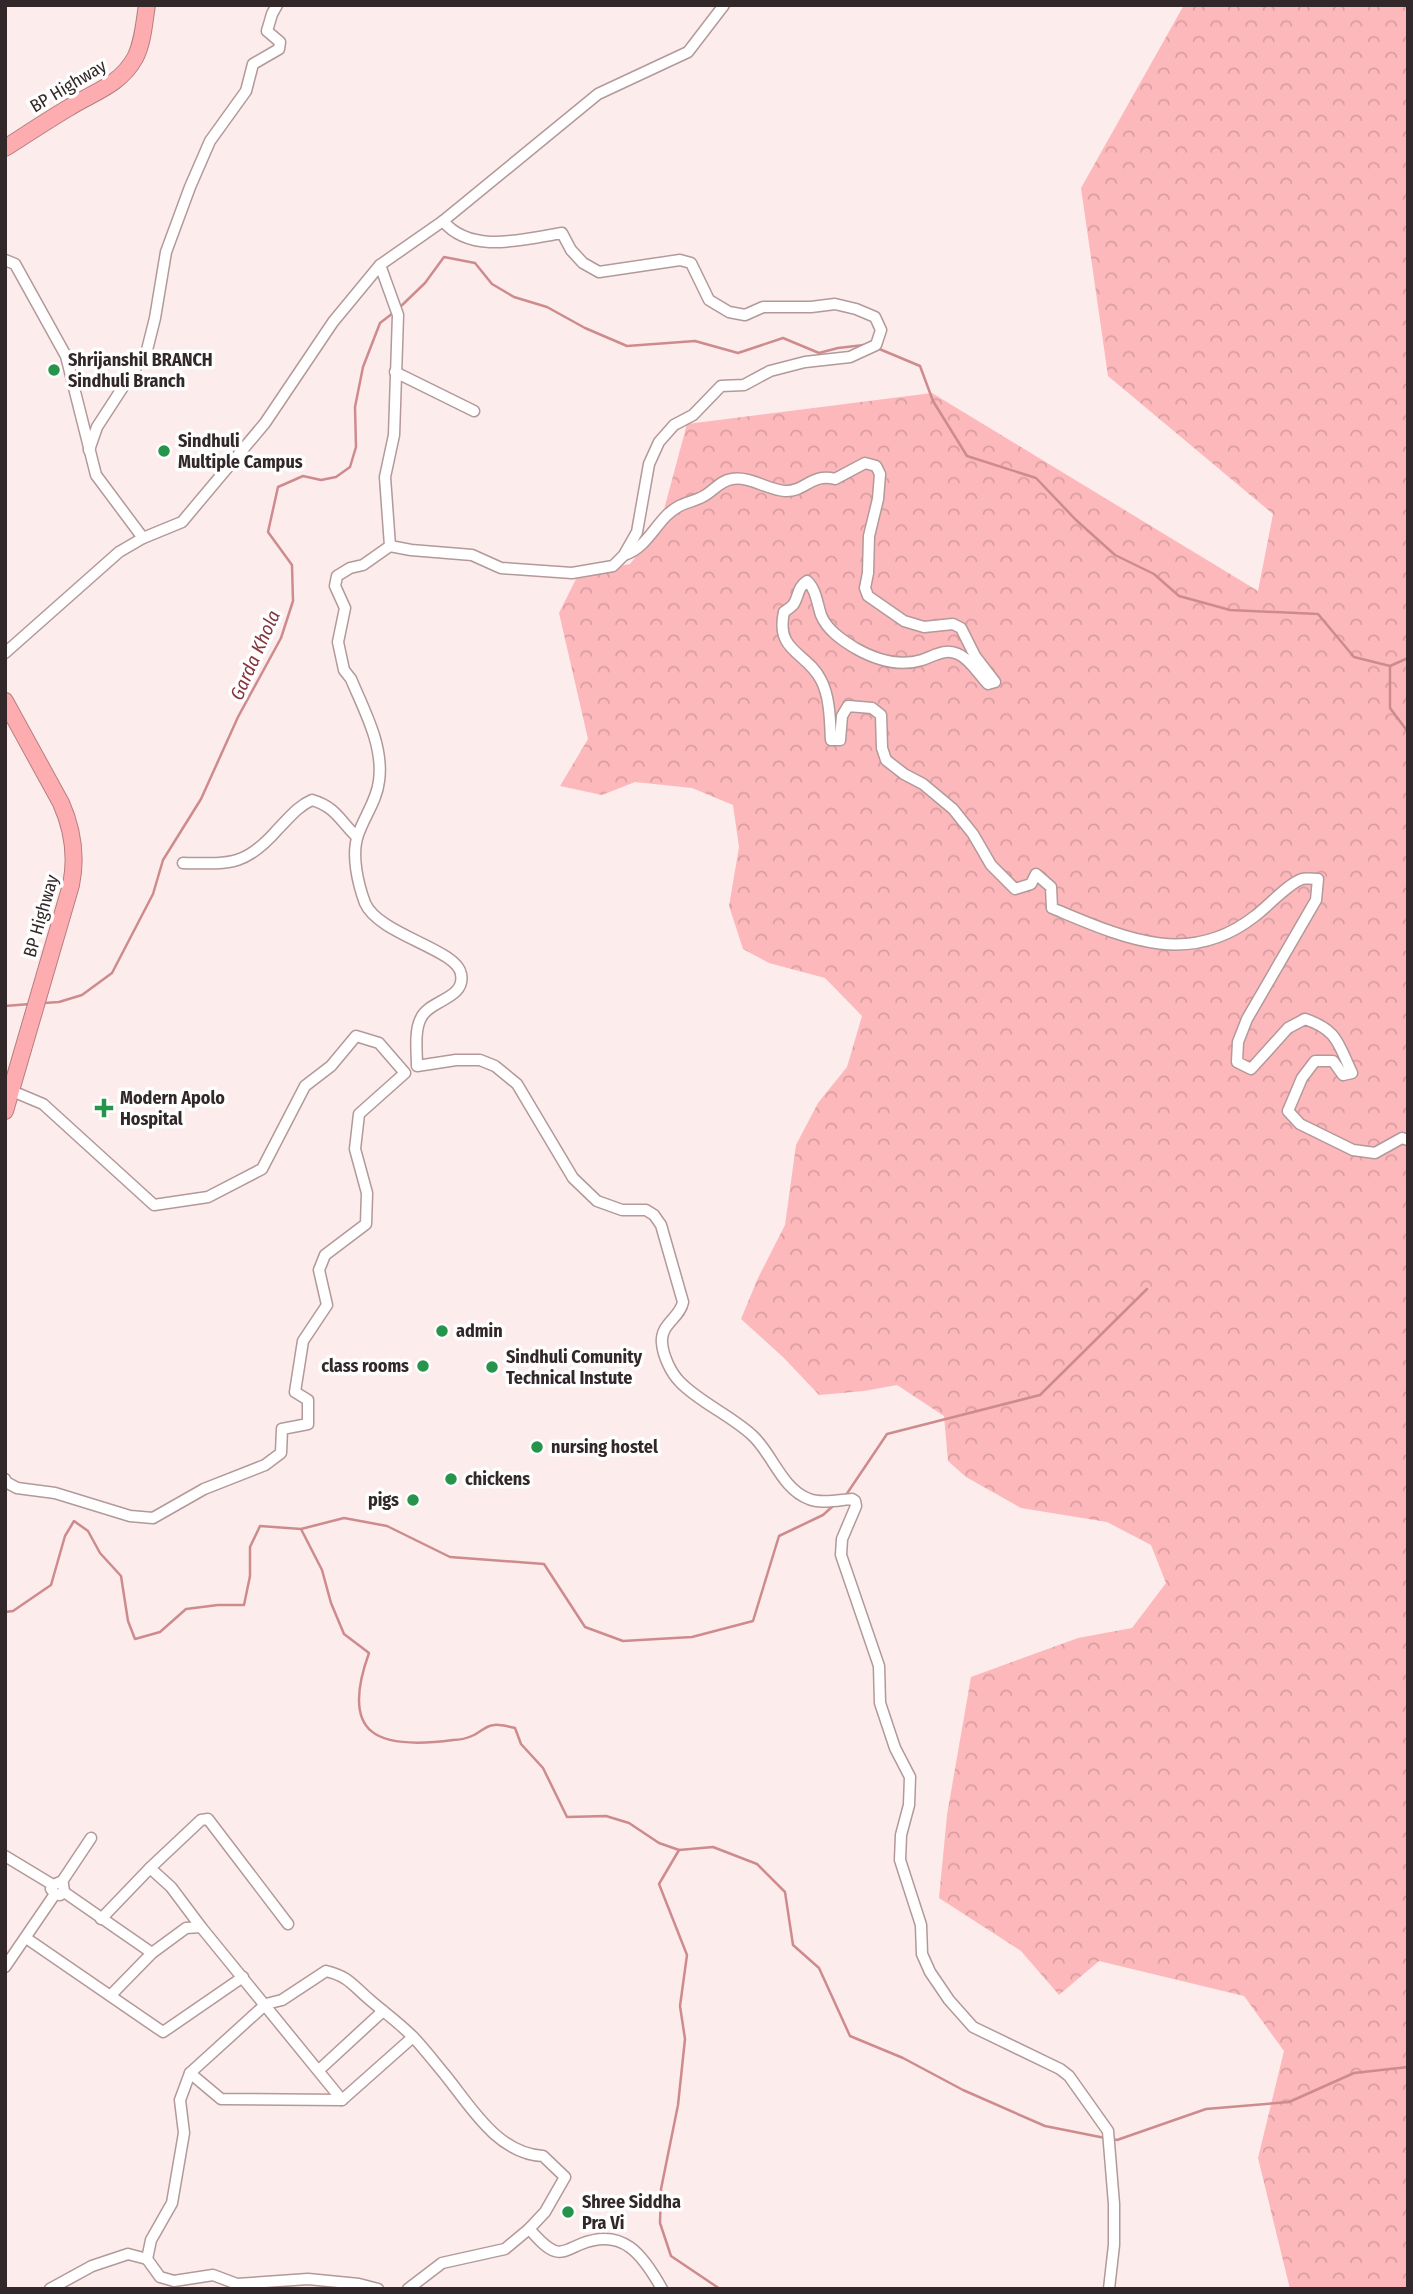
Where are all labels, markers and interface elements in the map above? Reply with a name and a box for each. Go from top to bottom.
street label: BP Highway [26,55,110,117]
place label: Shrijanshil BRANCH Sindhuli Branch [68,349,213,392]
marker: Shrijanshil BRANCH Sindhuli Branch [46,362,62,378]
place label: Sindhuli Multiple Campus [178,430,303,473]
marker: Sindhuli Multiple Campus [156,443,172,459]
water label: Garda Khola [225,607,285,703]
street label: BP Highway [19,872,63,960]
place label: Modern Apolo Hospital [120,1087,225,1130]
marker: Modern Apolo Hospital [94,1098,114,1118]
place label: admin [456,1320,503,1342]
marker: admin [434,1323,450,1339]
place label: Sindhuli Comunity Technical Instute [506,1346,642,1389]
place label: class rooms [321,1355,409,1377]
marker: class rooms [415,1358,431,1374]
marker: Sindhuli Comunity Technical Instute [484,1359,500,1375]
place label: nursing hostel [551,1436,658,1458]
marker: nursing hostel [529,1439,545,1455]
place label: chickens [465,1468,530,1490]
marker: chickens [443,1471,459,1487]
place label: pigs [368,1489,399,1511]
marker: pigs [405,1492,421,1508]
place label: Shree Siddha Pra Vi [582,2191,681,2234]
marker: Shree Siddha Pra Vi [560,2204,576,2220]

